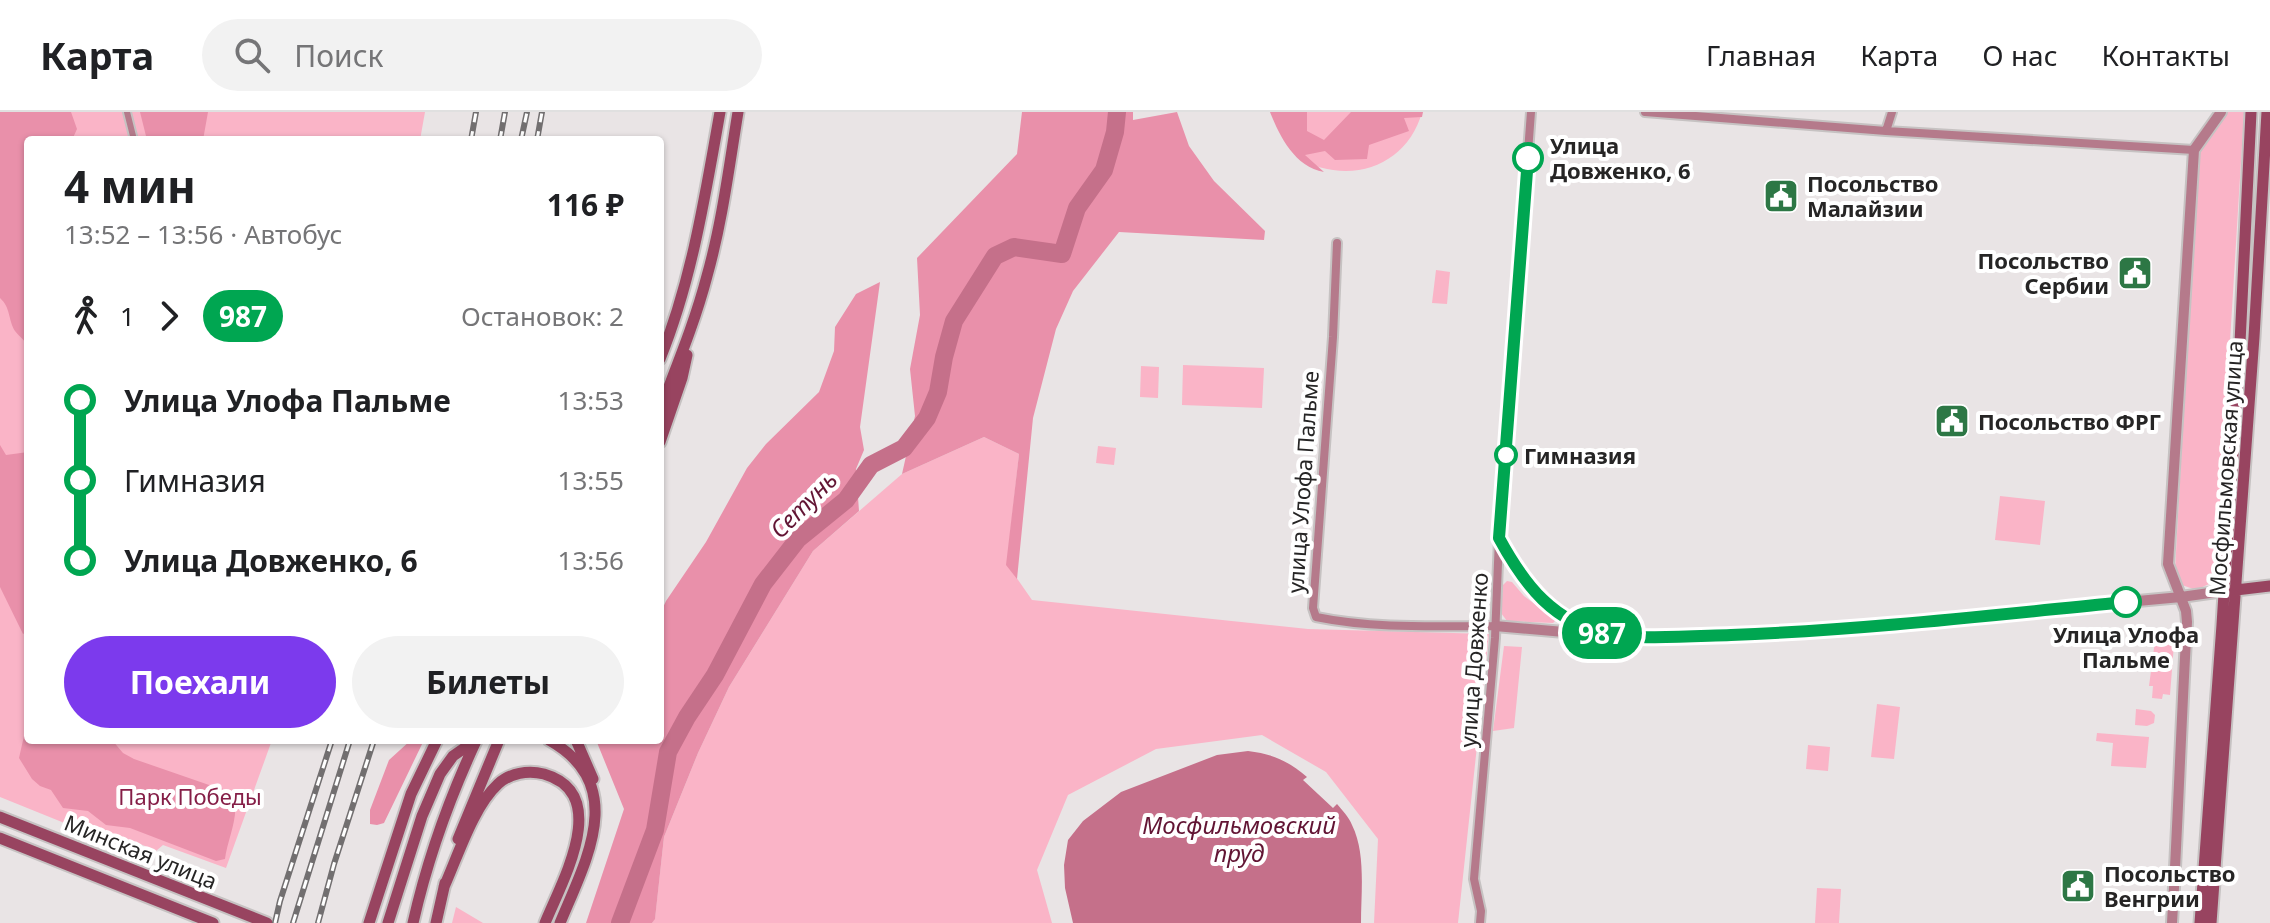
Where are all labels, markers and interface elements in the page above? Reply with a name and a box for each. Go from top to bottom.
search box [202,19,762,91]
text: Карта [40,29,154,81]
icon: search [230,33,274,77]
text: Поиск [294,35,383,76]
text: Главная [1706,36,1816,74]
text: Карта [1860,36,1938,74]
text: О нас [1982,36,2058,74]
text: Контакты [2102,36,2230,74]
place label: Улица Довженко, 6 [1550,130,1691,185]
marker: Улица Довженко, 6 [1513,143,1543,173]
text: 4 мин [64,156,196,216]
place label: Посольство Малайзии [1807,168,1939,223]
public building icon: Посольство Малайзии [1762,177,1800,215]
text: 116 ₽ [547,184,624,225]
text: 13:52 – 13:56 · Автобус [64,216,342,252]
place label: Посольство Сербии [1977,245,2109,300]
public building icon: Посольство Сербии [2116,254,2154,292]
icon: walk [64,294,108,338]
icon: forward [147,294,191,338]
text: 987 [219,297,267,335]
text: 1 [120,298,135,334]
text: Остановок: 2 [461,298,624,334]
street label: Мосфильмовская улица [2201,339,2249,597]
street label: улица Улофа Пальме [1279,370,1325,594]
text: Улица Улофа Пальме [124,380,451,421]
text: 13:53 [558,382,624,418]
public building icon: Посольство ФРГ [1933,402,1971,440]
place label: Посольство ФРГ [1978,406,2161,436]
place label: Гимназия [1524,440,1636,470]
marker: Гимназия [1495,444,1517,466]
text: Гимназия [124,460,266,501]
text: 13:55 [558,462,624,498]
water label: Сетунь [762,463,844,545]
text: Улица Довженко, 6 [124,540,418,581]
text: 13:56 [558,542,624,578]
street label: улица Довженко [1452,571,1494,749]
marker: Улица Улофа Пальме [2111,587,2141,617]
line badge: 987 [1556,607,1648,659]
text: 987 [1578,614,1626,652]
place label: Улица Улофа Пальме [2053,619,2199,674]
button: Поехали [64,636,336,728]
button: Билеты [352,636,624,728]
park label: Парк Победы [118,781,262,811]
street label: Минская улица [60,807,222,895]
water label: Мосфильмовский пруд [1142,808,1336,869]
place label: Посольство Венгрии [2104,858,2236,913]
public building icon: Посольство Венгрии [2059,867,2097,905]

